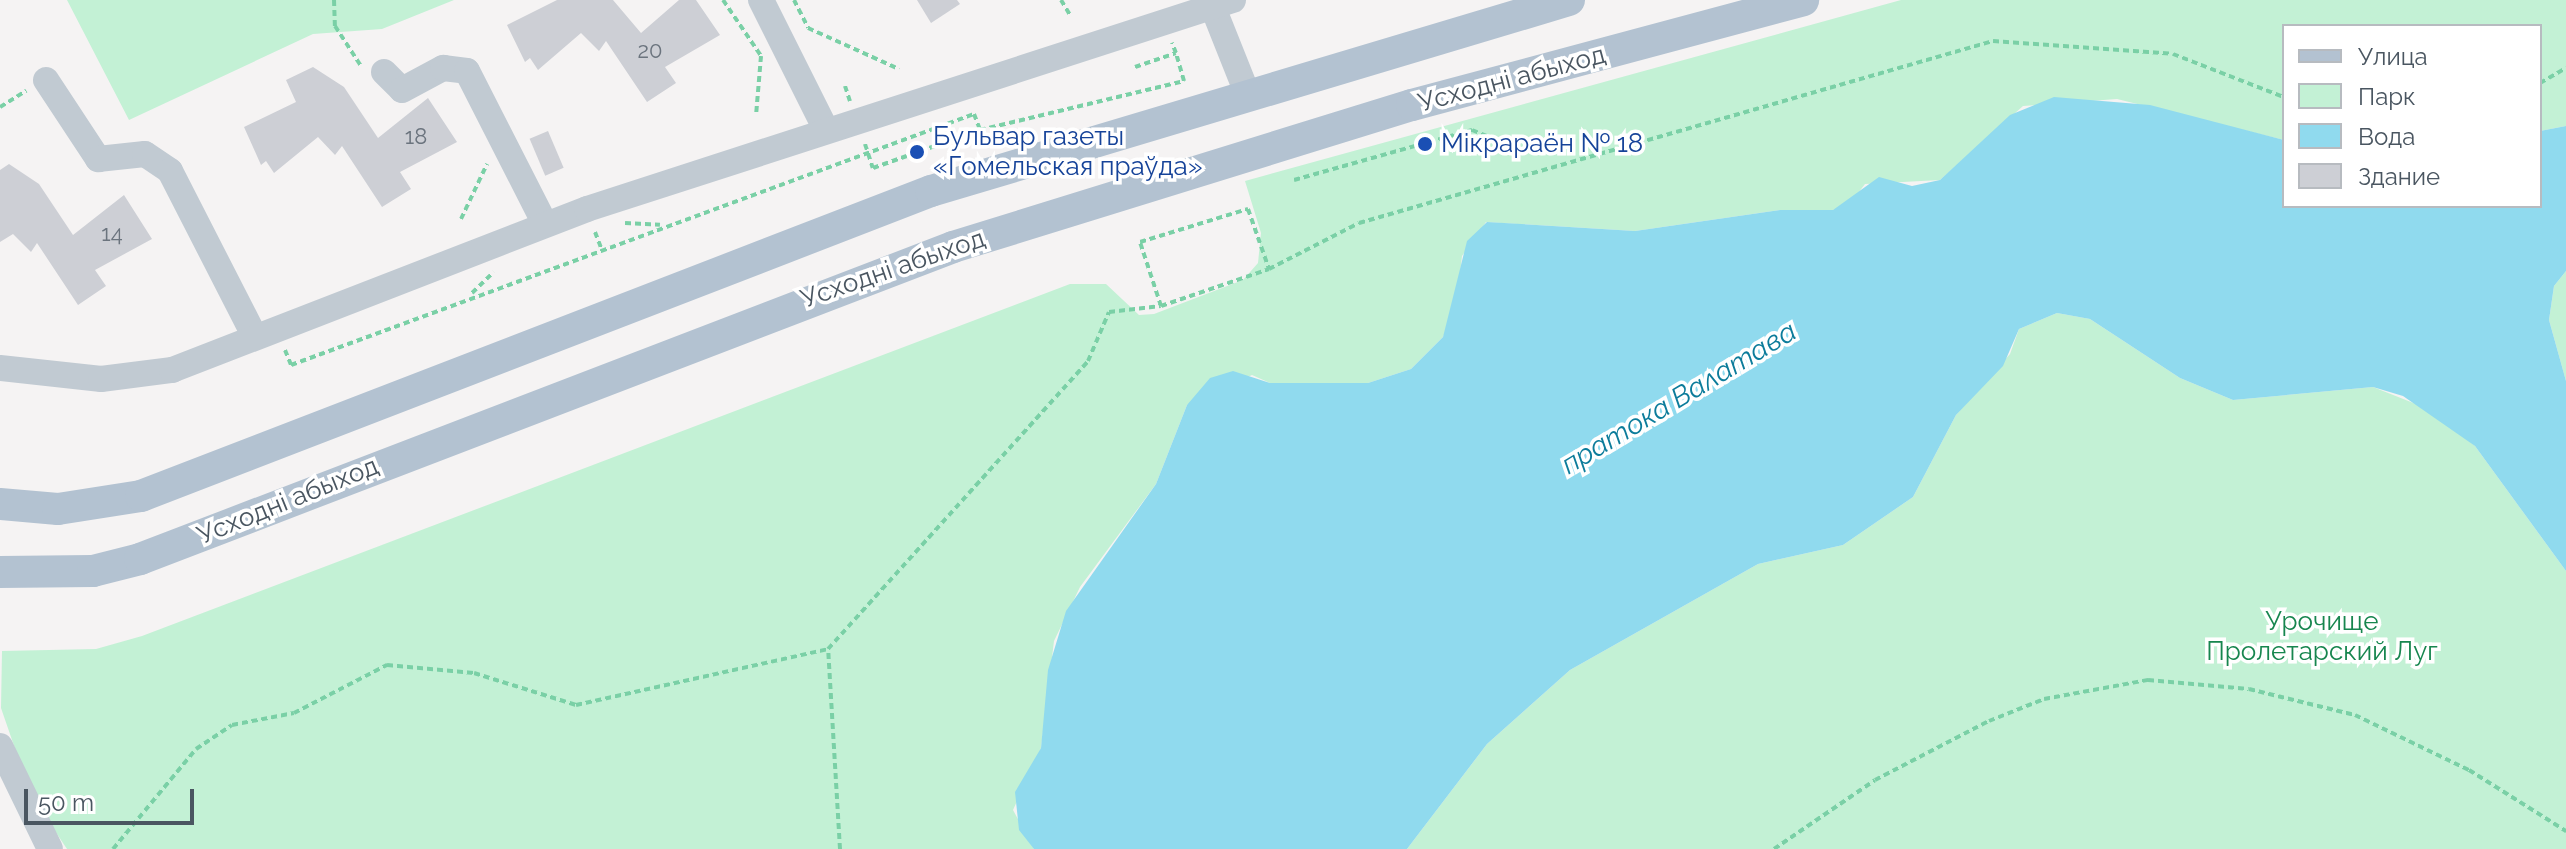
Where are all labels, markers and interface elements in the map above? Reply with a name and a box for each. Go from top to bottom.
legend [2282,24,2542,208]
house number: 20 [638,38,662,64]
street label: Усходні абыход [1415,39,1609,119]
text: Улица [2358,42,2428,71]
text: Парк [2358,82,2416,111]
place label: Бульвар газеты «Гомельская праўда» [933,121,1203,182]
text: Вода [2358,122,2415,151]
house number: 18 [405,124,427,150]
place label: Мікрараён № 18 [1441,128,1643,160]
marker: Мікрараён № 18 [1416,135,1434,153]
marker: Бульвар газеты «Гомельская праўда» [908,143,926,161]
text: Здание [2358,162,2440,191]
house number: 14 [101,221,123,247]
street label: Усходні абыход [797,223,989,315]
water label: пратока Валатава [1555,315,1803,481]
street label: Усходні абыход [193,450,383,552]
park label: Урочище Пролетарский Луг [2206,606,2438,668]
scale bar [28,773,198,823]
text: 50 m [38,788,94,817]

